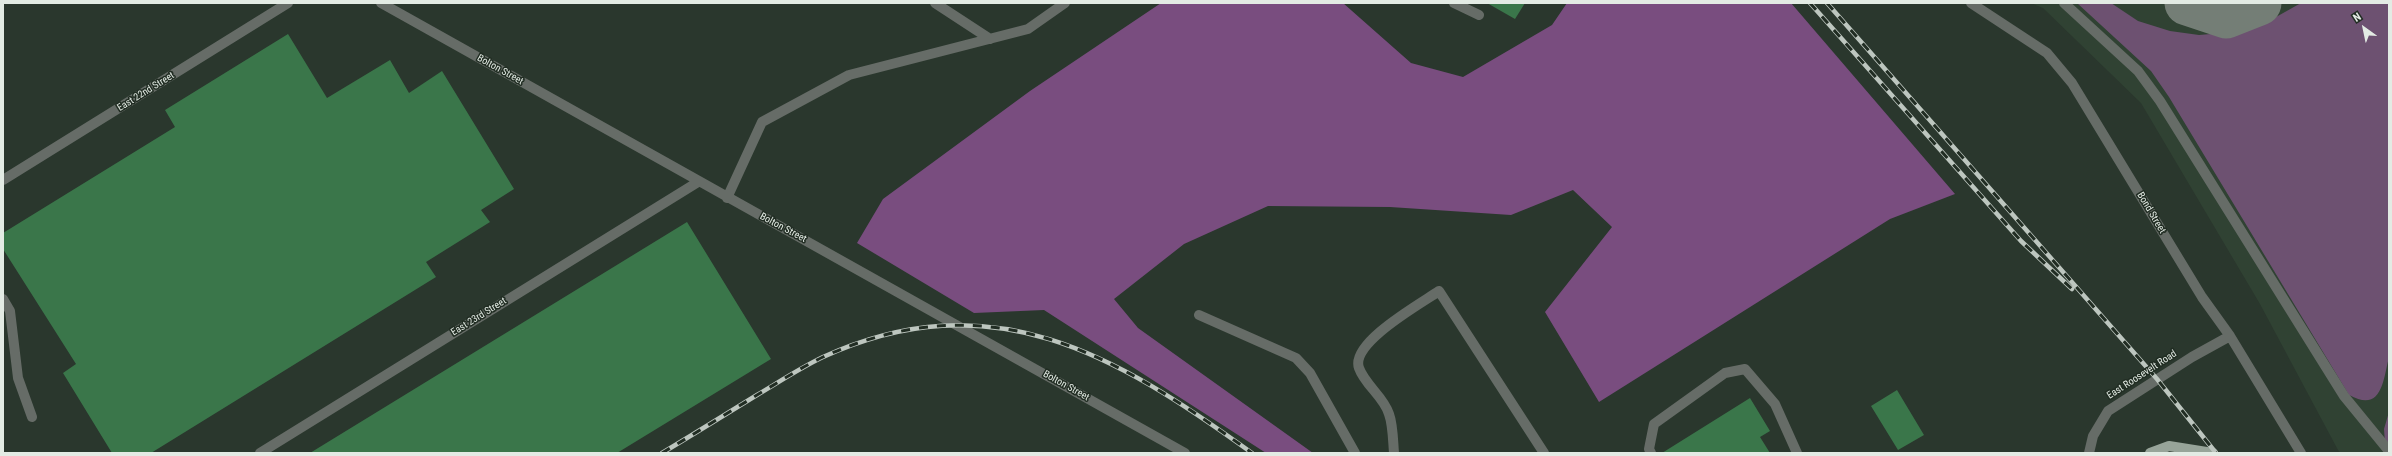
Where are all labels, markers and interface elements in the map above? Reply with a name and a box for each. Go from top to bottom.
north arrow [2344,8,2384,48]
text: N [2351,10,2364,25]
street label: Bolton Street [475,52,525,88]
street label: East 22nd Street [115,70,177,114]
street label: Bond Street [2134,190,2168,236]
street label: Bolton Street [758,211,808,245]
street label: East 23rd Street [449,295,509,339]
street label: East Roosevelt Road [2105,348,2179,402]
street label: Bolton Street [1041,368,1091,404]

